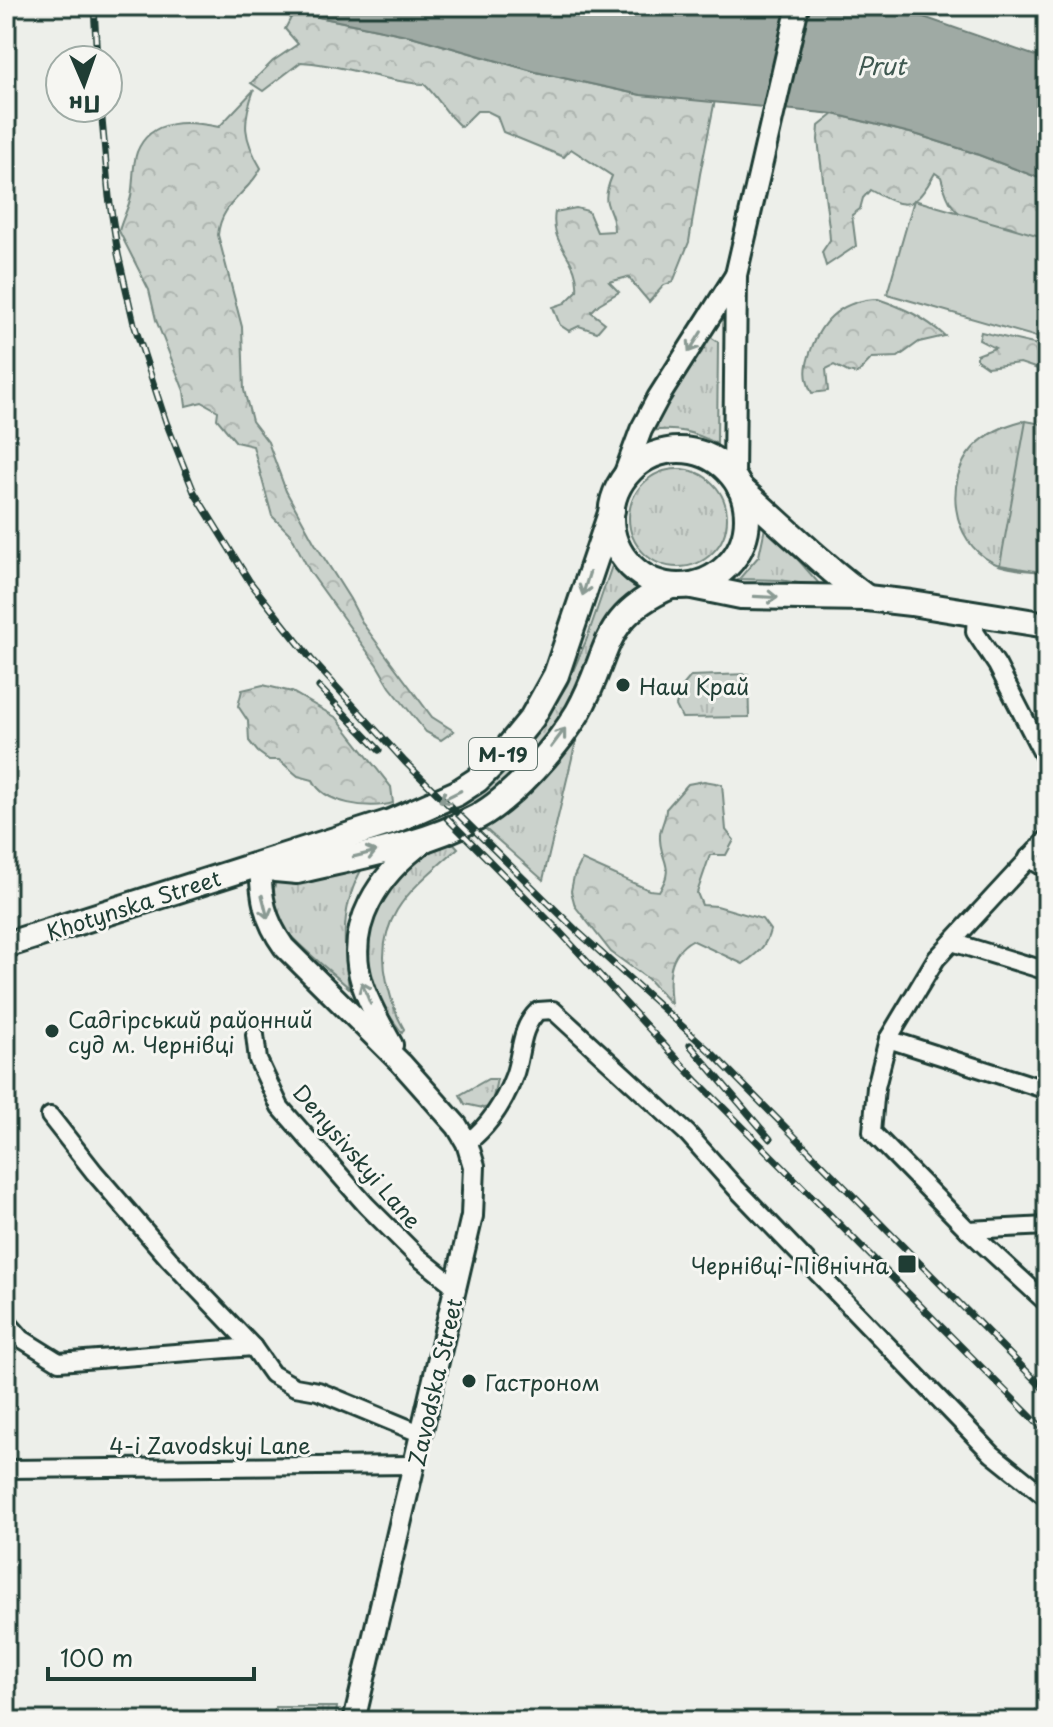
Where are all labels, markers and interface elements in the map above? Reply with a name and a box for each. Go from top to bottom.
north arrow [44,44,124,124]
water label: Prut [857,47,909,83]
text: Пн [68,88,101,123]
one-way arrow [687,330,703,352]
one-way arrow [578,570,593,596]
one-way arrow [752,590,779,605]
place label: Наш Край [639,669,749,702]
marker: Наш Край [614,676,632,694]
one-way arrow [550,728,567,750]
road number: М-19 [469,738,537,770]
one-way arrow [438,788,462,804]
one-way arrow [351,845,377,860]
street label: Khotynska Street [41,860,225,948]
one-way arrow [258,894,273,920]
one-way arrow [358,981,372,1006]
place label: Садгірський районний суд м. Чернівці [68,1002,313,1060]
marker: Садгірський районний суд м. Чернівці [43,1022,61,1040]
street label: Denysivskyi Lane [286,1077,430,1235]
place label: Чернівці-Північна [691,1248,889,1281]
marker: Чернівці-Північна [896,1253,918,1275]
street label: Zavodska Street [399,1295,469,1469]
place label: Гастроном [485,1365,600,1398]
marker: Гастроном [460,1372,478,1390]
street label: 4-i Zavodskyi Lane [109,1428,311,1461]
scale bar [48,1631,254,1681]
text: 100 m [60,1639,133,1675]

